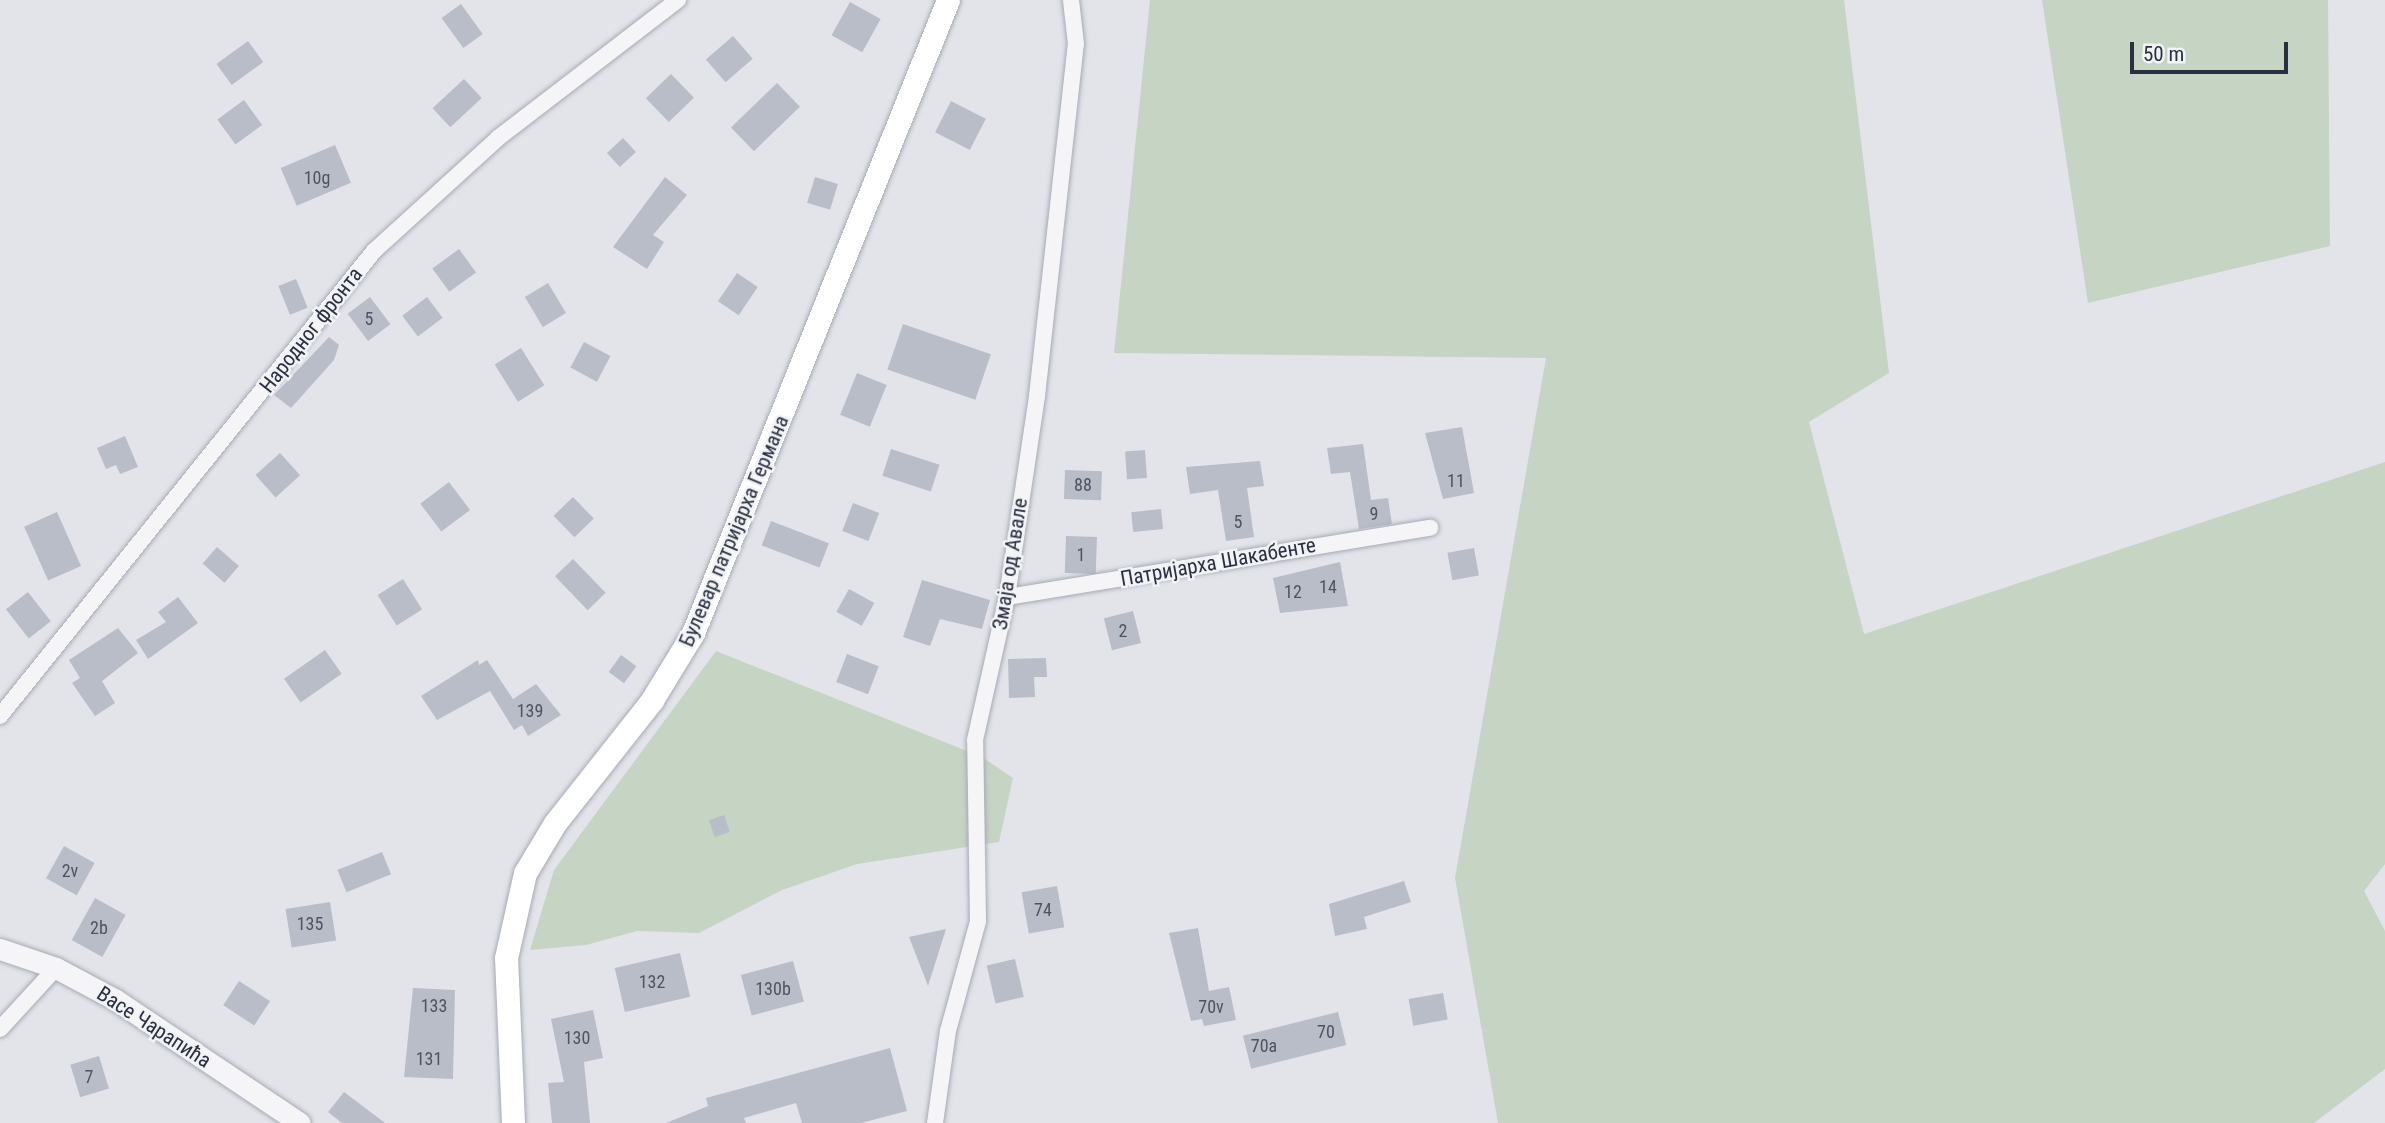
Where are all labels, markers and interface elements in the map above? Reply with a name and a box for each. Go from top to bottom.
scale bar [2133,28,2290,72]
text: 50 m [2143,42,2184,66]
house number: 10g [304,167,330,189]
street label: Народног фронта [254,262,368,398]
house number: 5 [365,308,373,330]
street label: Булевар патријарха Германа [674,412,794,650]
house number: 11 [1447,470,1465,492]
house number: 88 [1074,474,1092,496]
street label: Змаја од Авале [987,496,1033,632]
house number: 9 [1370,503,1378,525]
house number: 5 [1234,511,1242,533]
street label: Патријарха Шакабенте [1118,532,1318,592]
house number: 1 [1077,544,1085,566]
house number: 14 [1319,576,1337,598]
house number: 12 [1284,581,1302,603]
house number: 2 [1119,620,1127,642]
house number: 139 [517,700,543,722]
house number: 2v [62,860,78,882]
house number: 74 [1034,899,1052,921]
house number: 135 [297,913,323,935]
house number: 2b [90,917,108,939]
house number: 132 [639,971,665,993]
house number: 130b [755,978,791,1000]
street label: Васе Чарапића [92,981,216,1073]
house number: 133 [421,995,447,1017]
house number: 70v [1198,996,1224,1018]
house number: 70 [1317,1021,1335,1043]
house number: 130 [564,1027,590,1049]
house number: 70a [1251,1035,1277,1057]
house number: 131 [416,1048,442,1070]
house number: 7 [85,1066,93,1088]

